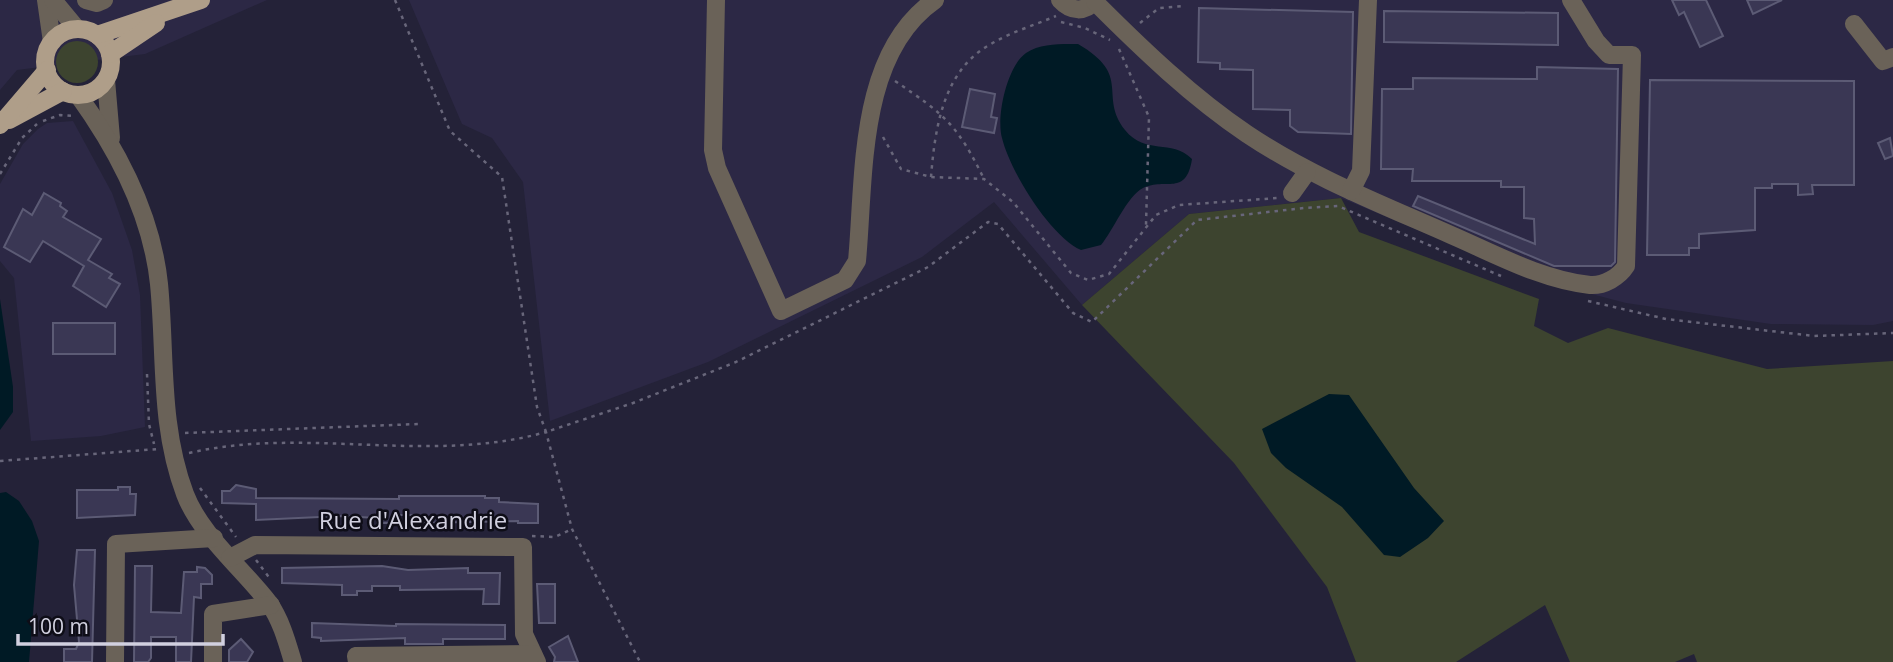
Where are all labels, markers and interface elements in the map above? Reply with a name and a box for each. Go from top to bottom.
street label: Rue d'Alexandrie [319,503,507,536]
scale bar [18,602,222,646]
text: 100 m [28,612,89,640]

